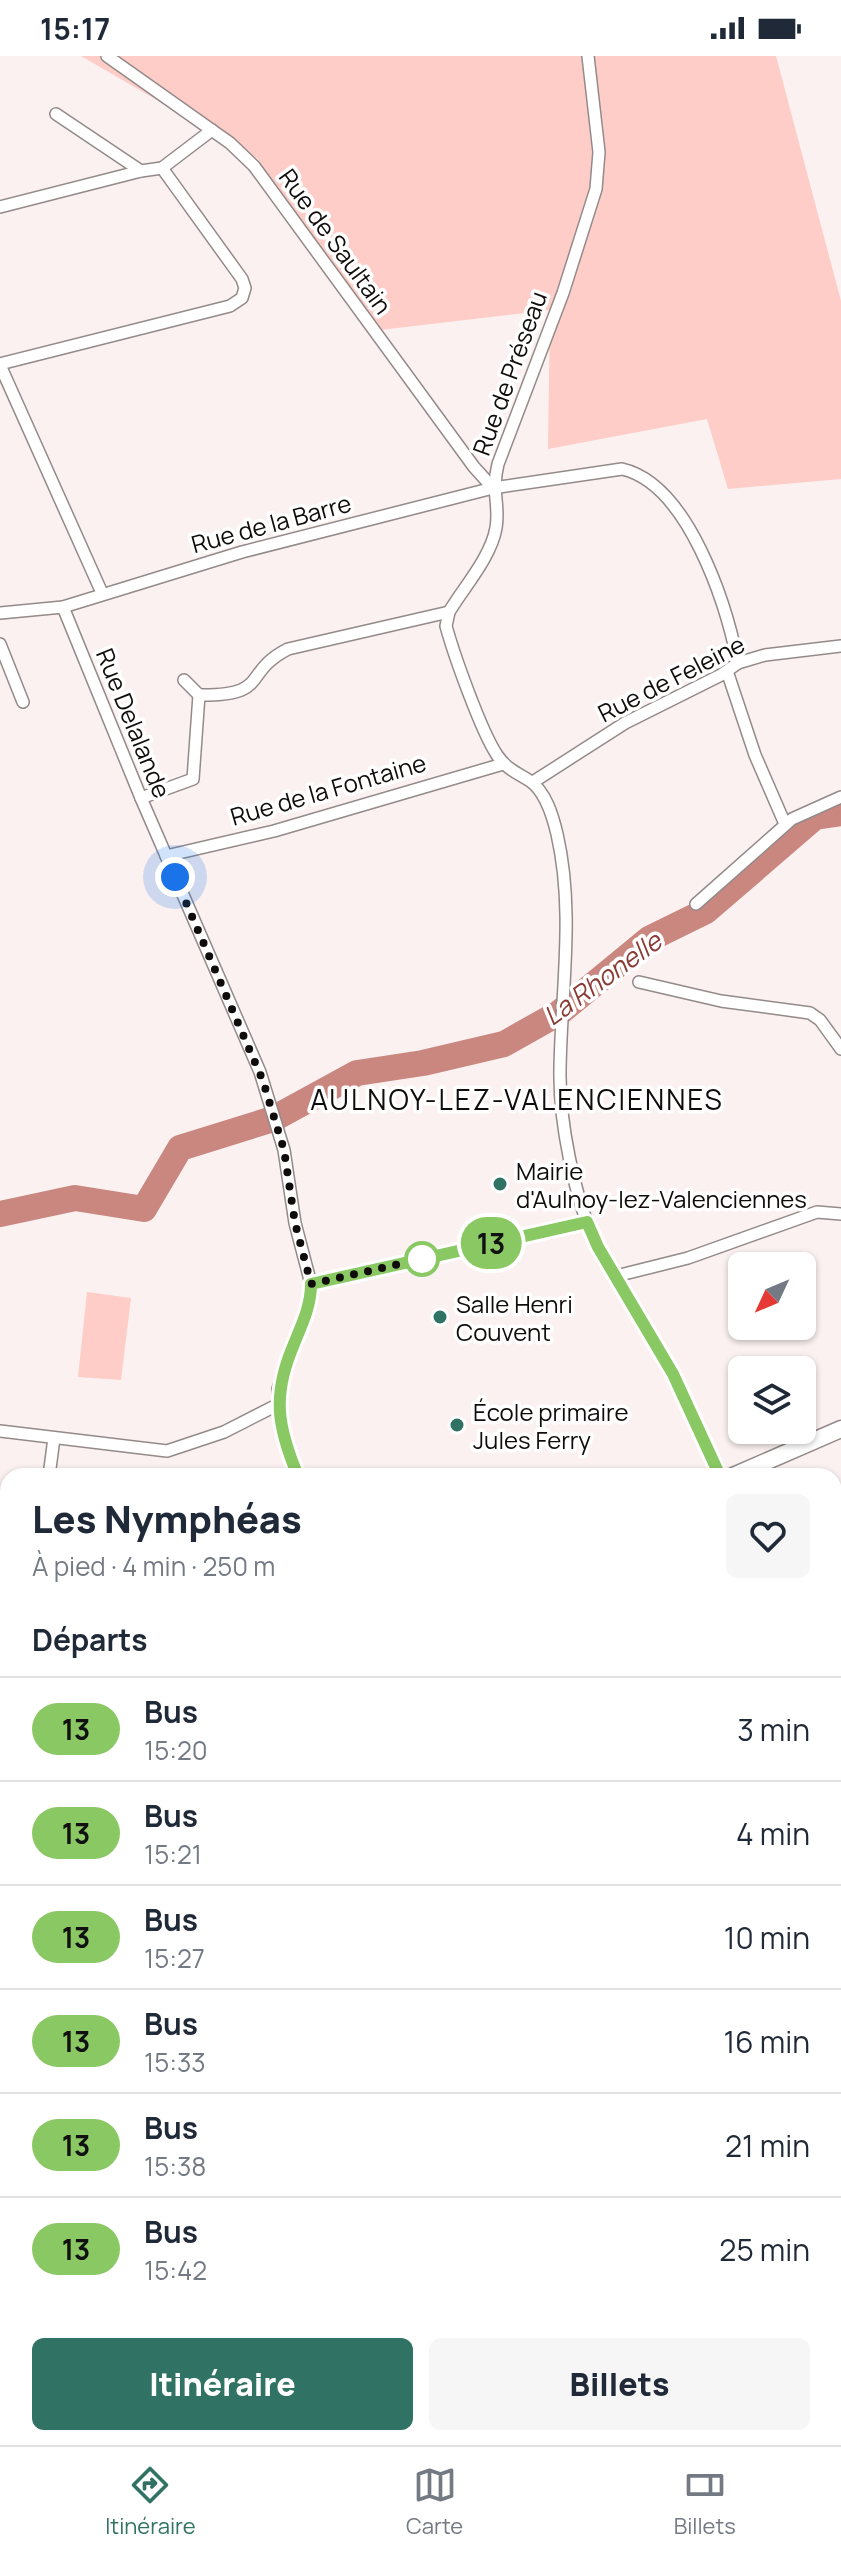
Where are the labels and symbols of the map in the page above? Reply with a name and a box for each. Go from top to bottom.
street label: Rue de Saultain [272,162,400,320]
street label: Rue de Préseau [464,286,554,460]
street label: Rue de la Barre [187,486,355,560]
street label: Rue de Feleine [592,627,750,729]
street label: Rue Delalande [89,643,179,803]
street label: Rue de la Fontaine [226,745,430,833]
your location [155,857,195,897]
water label: La Rhonelle [536,922,670,1033]
district label: AULNOY-LEZ-VALENCIENNES [310,1080,724,1118]
place label: Mairie d'Aulnoy-lez-Valenciennes [516,1154,807,1215]
marker: Mairie d'Aulnoy-lez-Valenciennes [491,1175,509,1193]
line badge: 13 [455,1217,527,1269]
unlabelled marker [405,1242,439,1276]
north arrow [728,1252,816,1340]
place label: Salle Henri Couvent [456,1287,573,1348]
marker: Salle Henri Couvent [431,1308,449,1326]
place label: École primaire Jules Ferry [473,1395,628,1456]
marker: École primaire Jules Ferry [448,1416,466,1434]

